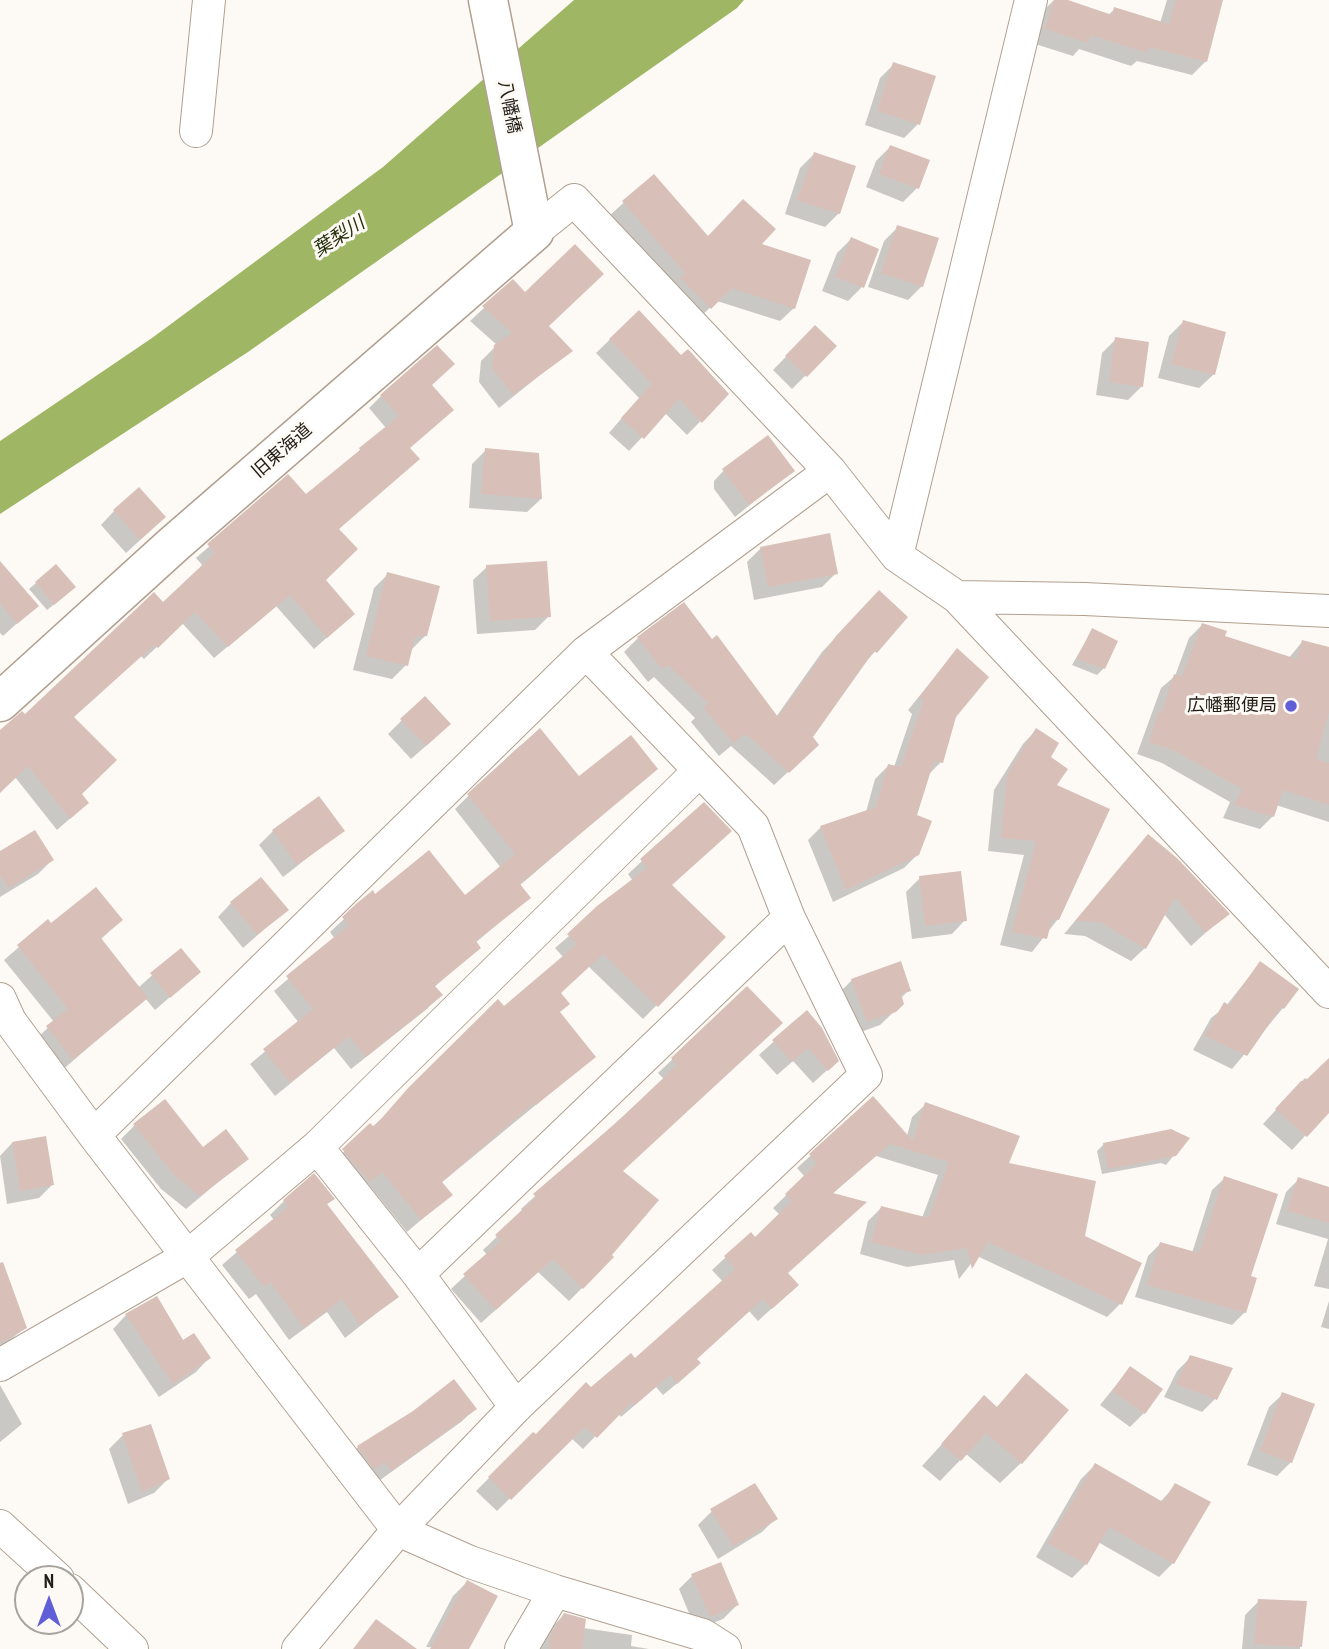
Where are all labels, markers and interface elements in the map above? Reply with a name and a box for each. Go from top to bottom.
street label: 八幡橋 [493,78,525,136]
water label: 葉梨川 [309,212,369,262]
street label: 旧東海道 [248,419,316,483]
place label: 広幡郵便局 [1187,695,1277,717]
marker: 広幡郵便局 [1283,698,1299,714]
north arrow [14,1565,84,1635]
text: N [44,1569,54,1593]

